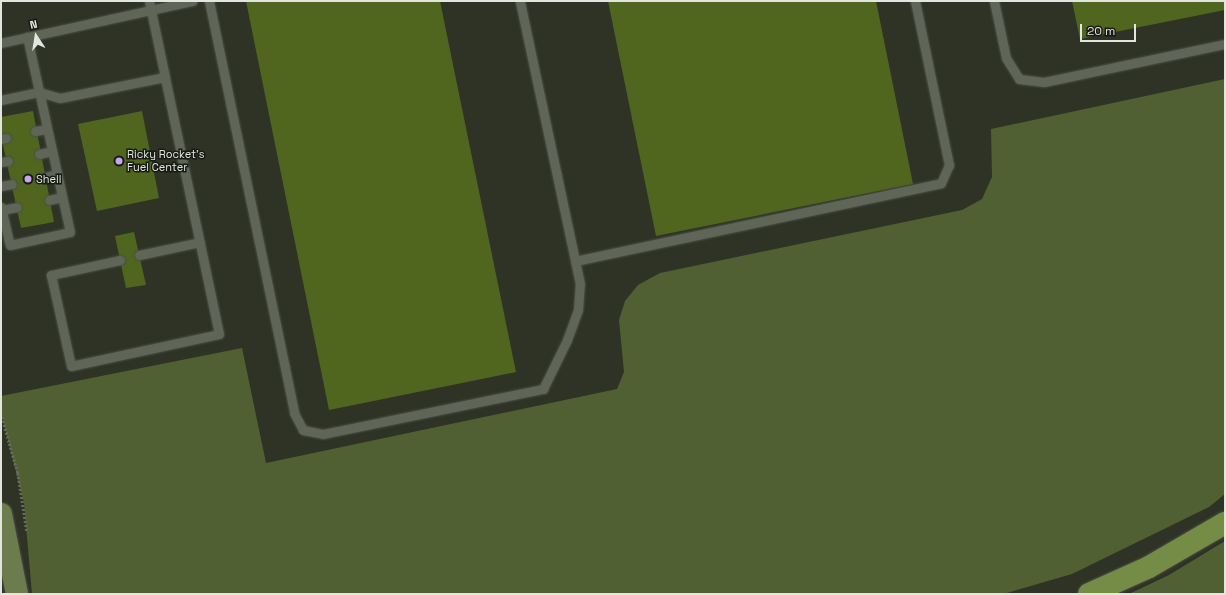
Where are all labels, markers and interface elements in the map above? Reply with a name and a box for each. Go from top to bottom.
north arrow [16,16,56,56]
scale bar [1082,16,1138,42]
text: N [28,17,39,32]
text: 20 m [1087,23,1115,39]
place label: Ricky Rocket's Fuel Center [127,148,205,174]
marker: Ricky Rocket's Fuel Center [114,156,124,166]
place label: Shell [36,172,61,186]
marker: Shell [23,174,33,184]

